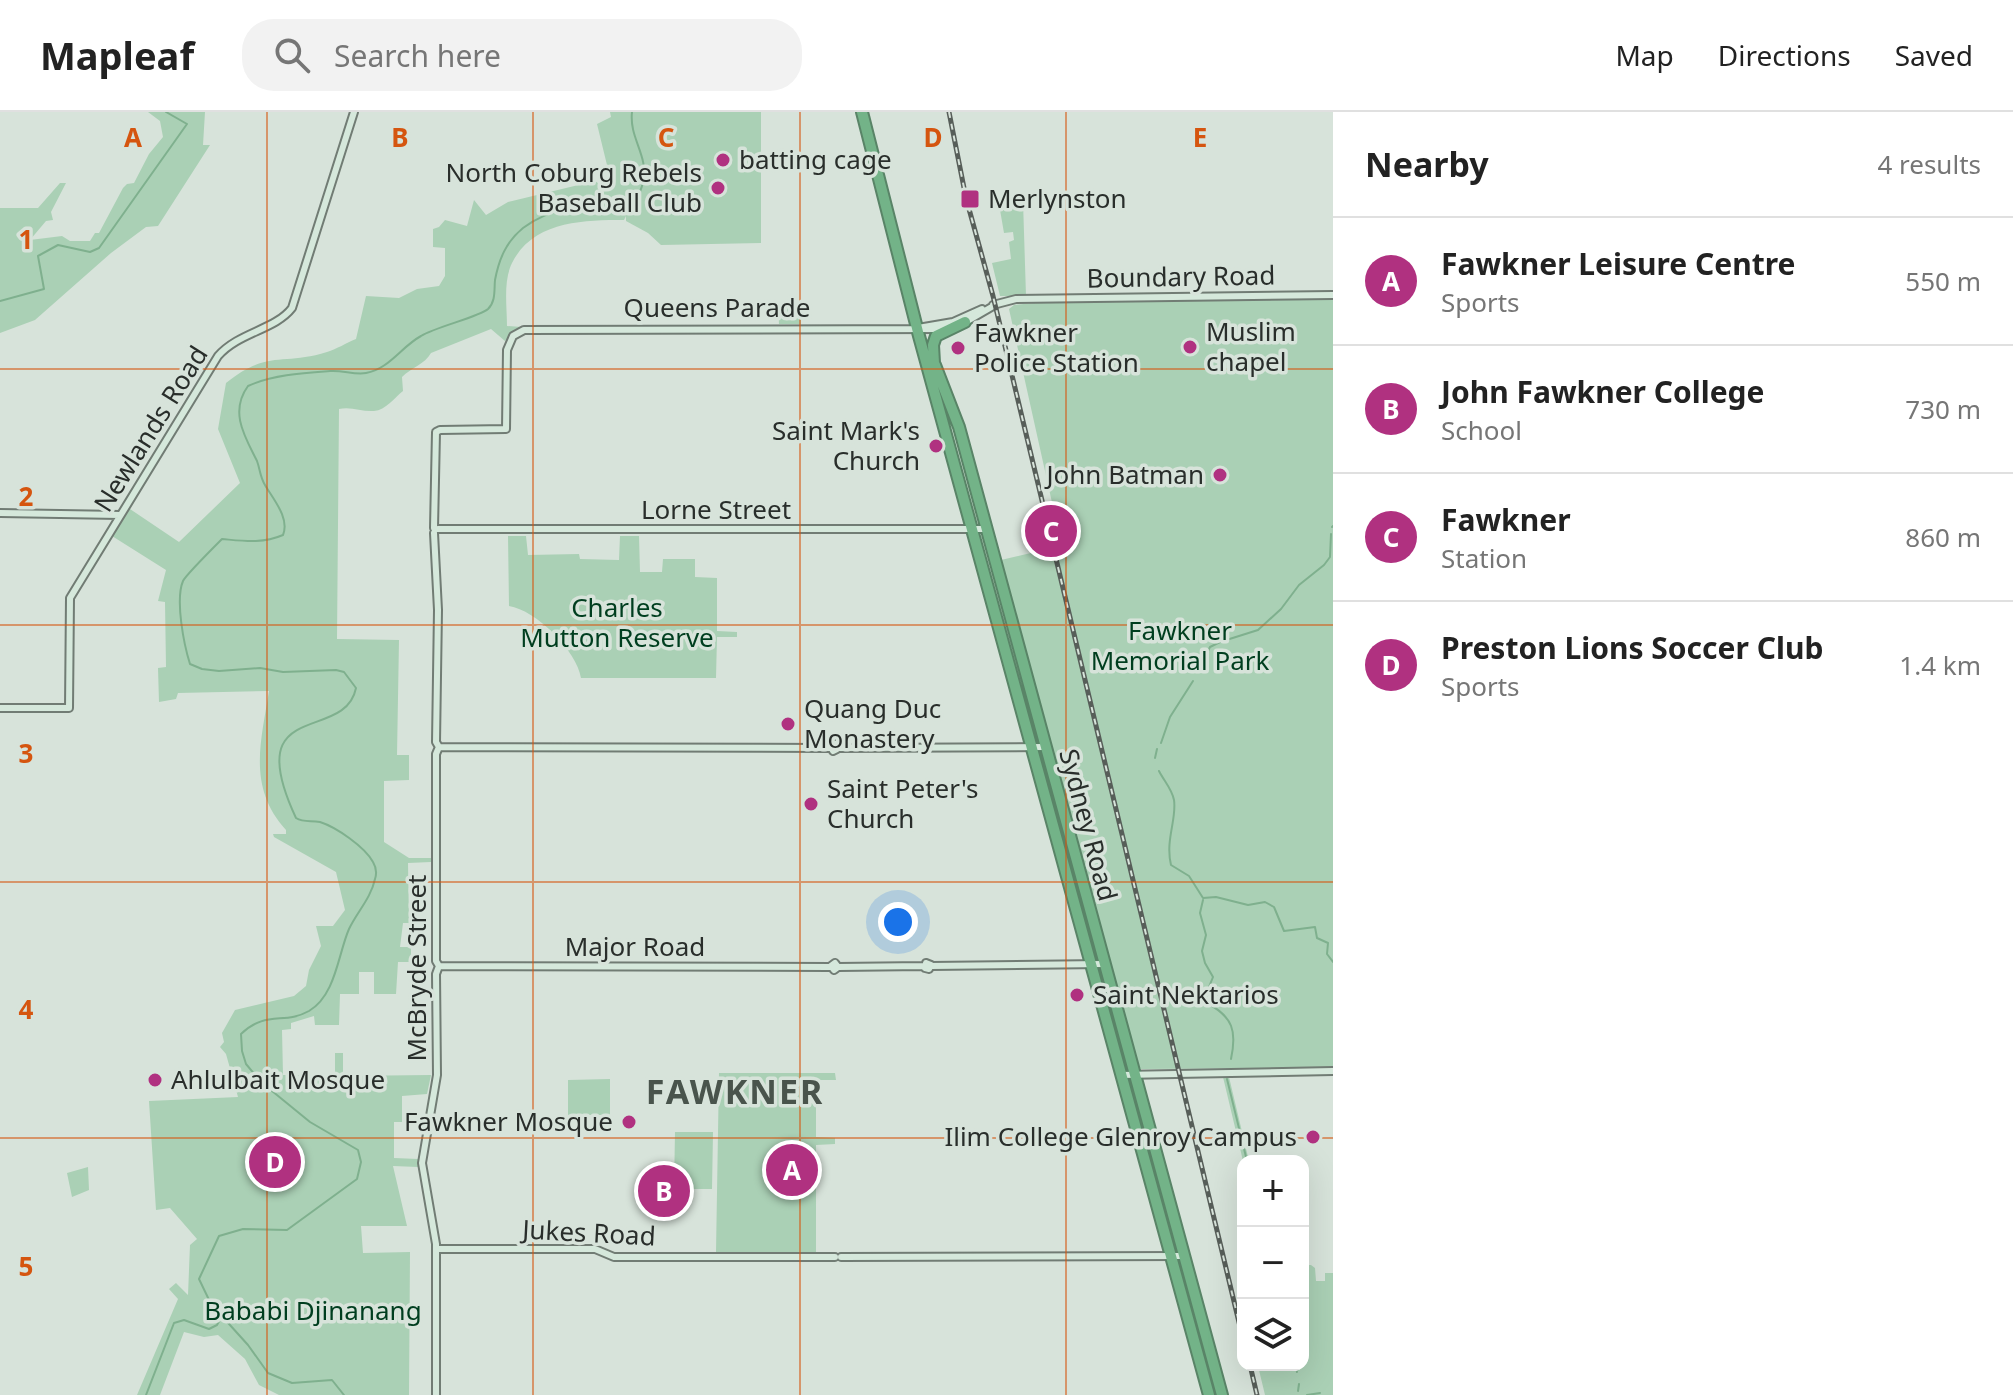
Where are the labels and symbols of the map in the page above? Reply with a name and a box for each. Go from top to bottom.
text: A [124,119,142,155]
text: B [391,119,409,155]
text: C [658,119,674,155]
text: D [923,119,943,155]
text: E [1193,119,1207,155]
place label: batting cage [739,141,892,177]
marker: batting cage [714,151,732,169]
place label: North Coburg Rebels Baseball Club [445,154,702,220]
marker: North Coburg Rebels Baseball Club [709,179,727,197]
place label: Merlynston [988,180,1127,216]
marker: Merlynston [959,188,981,210]
text: 1 [19,221,33,257]
street label: Boundary Road [1086,256,1276,296]
street label: Queens Parade [624,289,810,325]
place label: Muslim chapel [1206,313,1296,379]
place label: Fawkner Police Station [974,314,1139,380]
marker: Muslim chapel [1181,338,1199,356]
street label: Newlands Road [85,339,216,518]
marker: Fawkner Police Station [949,339,967,357]
place label: Saint Mark's Church [772,412,920,478]
marker: Saint Mark's Church [927,437,945,455]
place label: John Batman [1043,456,1204,492]
marker: John Batman [1211,466,1229,484]
text: 2 [19,478,34,514]
street label: Lorne Street [641,491,791,527]
pin: C [1025,501,1077,561]
park label: Charles Mutton Reserve [520,589,714,655]
park label: Fawkner Memorial Park [1091,612,1269,678]
place label: Quang Duc Monastery [804,690,941,756]
marker: Quang Duc Monastery [779,715,797,733]
text: 3 [19,735,33,771]
street label: Sydney Road [1051,745,1127,905]
place label: Saint Peter's Church [827,770,979,836]
marker: Saint Peter's Church [802,795,820,813]
street label: McBryde Street [398,875,434,1061]
your location [878,902,918,942]
street label: Major Road [565,928,705,964]
place label: Saint Nektarios [1093,976,1279,1012]
marker: Saint Nektarios [1068,986,1086,1004]
text: 4 [19,991,34,1027]
place label: Ahlulbait Mosque [171,1061,385,1097]
district label: FAWKNER [646,1068,824,1114]
marker: Ahlulbait Mosque [146,1071,164,1089]
place label: Fawkner Mosque [404,1103,613,1139]
marker: Fawkner Mosque [620,1113,638,1131]
place label: Ilim College Glenroy Campus [944,1118,1297,1154]
marker: Ilim College Glenroy Campus [1304,1128,1322,1146]
pin: D [249,1132,301,1192]
pin: A [766,1140,818,1200]
pin: B [638,1161,690,1221]
street label: Jukes Road [519,1210,657,1253]
text: 5 [19,1248,33,1284]
park label: Bababi Djinanang [204,1292,422,1328]

